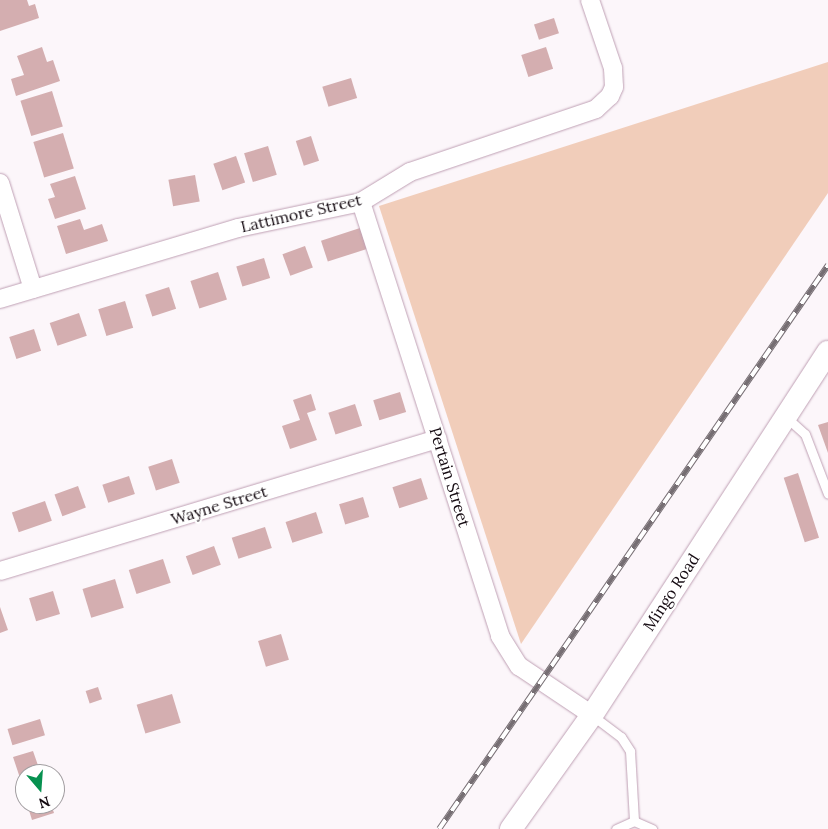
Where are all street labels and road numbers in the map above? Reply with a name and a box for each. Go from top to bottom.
street label: Lattimore Street [239,190,363,236]
street label: Pertain Street [426,425,474,529]
street label: Wayne Street [168,481,270,529]
street label: Mingo Road [639,550,703,634]

